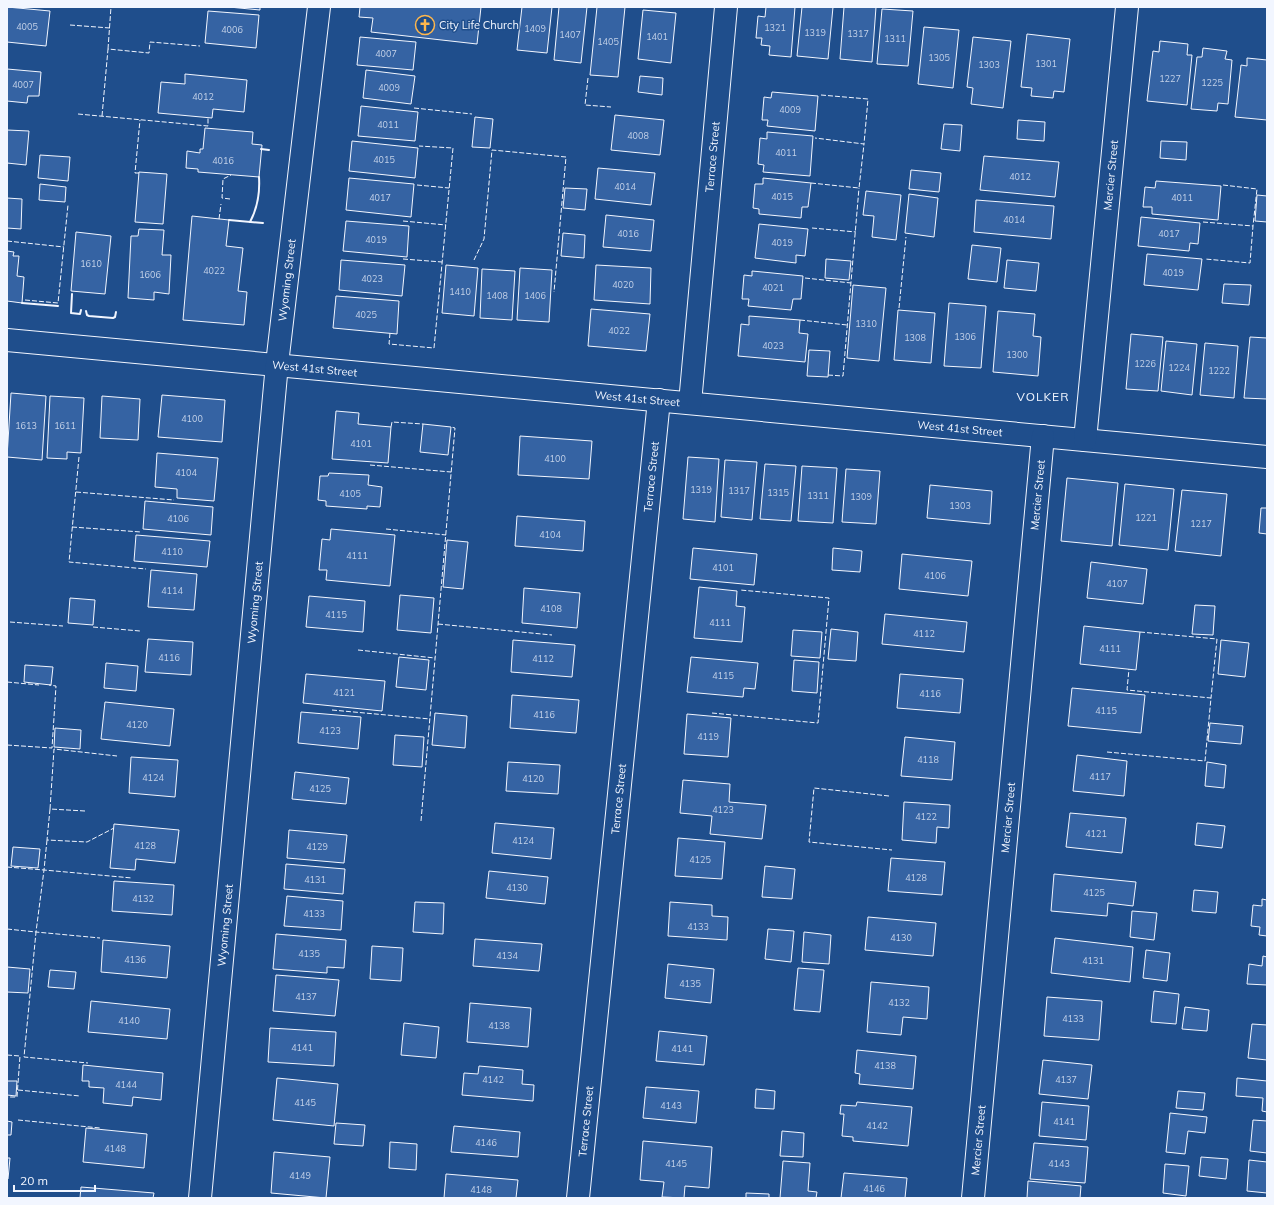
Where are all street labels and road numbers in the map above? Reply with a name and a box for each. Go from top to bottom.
street label: Terrace Street [702,121,723,193]
street label: Mercier Street [1100,139,1121,211]
street label: Wyoming Street [275,238,299,322]
street label: West 41st Street [271,358,358,380]
street label: West 41st Street [594,388,681,409]
street label: West 41st Street [917,418,1003,439]
street label: Terrace Street [641,441,662,513]
street label: Mercier Street [1027,459,1048,531]
street label: Wyoming Street [244,561,266,644]
street label: Terrace Street [608,763,629,835]
street label: Mercier Street [998,782,1018,853]
street label: Wyoming Street [214,883,236,967]
street label: Terrace Street [575,1085,596,1157]
street label: Mercier Street [968,1104,989,1176]

